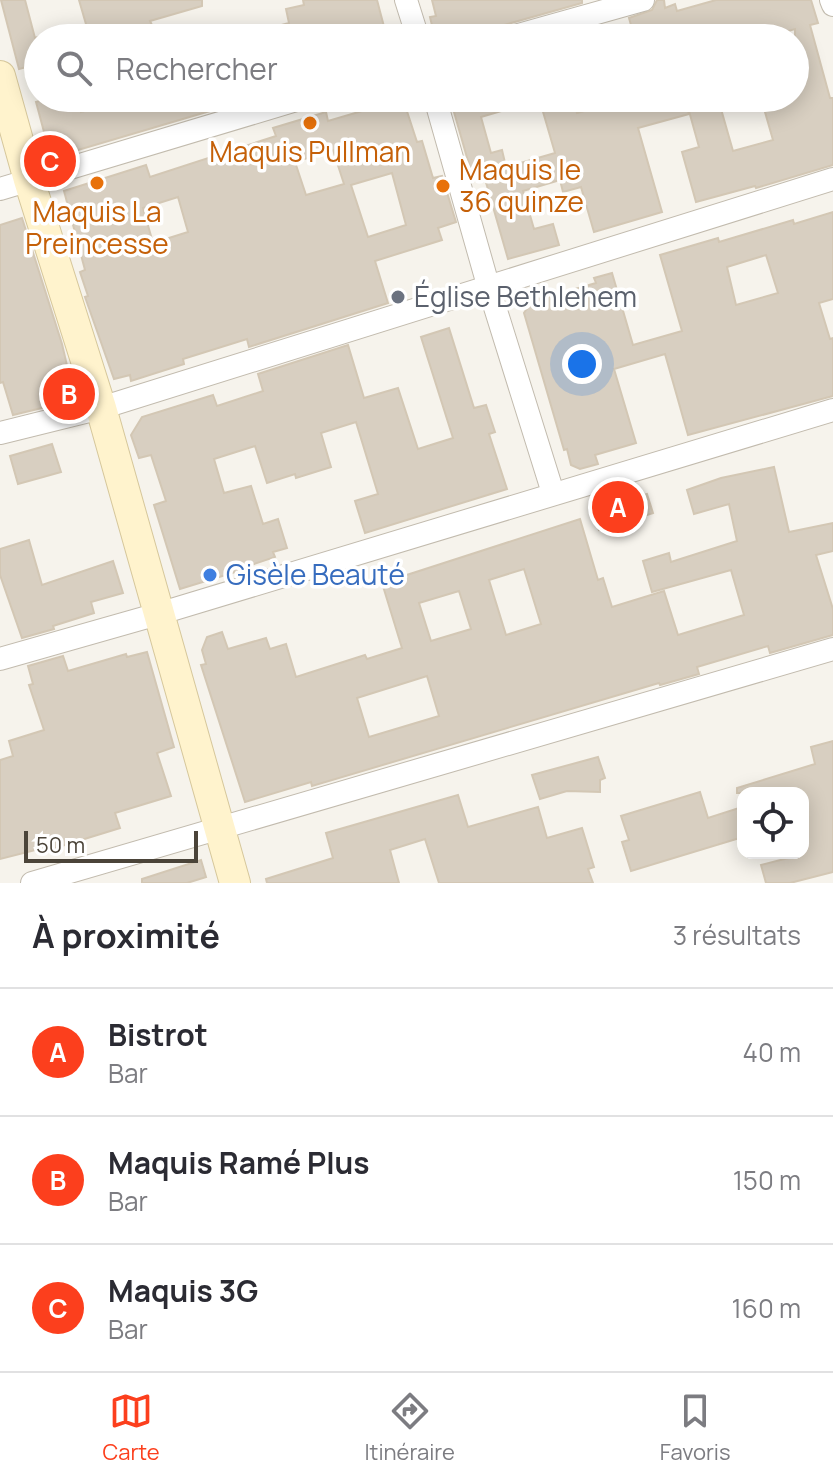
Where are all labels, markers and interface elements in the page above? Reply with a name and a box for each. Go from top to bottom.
search box [24,24,809,112]
icon: search [52,46,96,90]
text: Rechercher [116,48,278,89]
marker: Maquis Pullman [301,114,319,132]
pin: C [24,131,76,191]
place label: Maquis Pullman [209,132,411,170]
place label: Maquis le 36 quinze [459,150,584,220]
marker: Maquis La Preincesse [88,174,106,192]
marker: Maquis le 36 quinze [434,177,452,195]
place label: Maquis La Preincesse [25,192,169,262]
place label: Église Bethlehem [414,277,637,315]
marker: Église Bethlehem [389,288,407,306]
your location [562,344,602,384]
pin: B [43,364,95,424]
pin: A [592,477,644,537]
place label: Gisèle Beauté [226,555,405,593]
marker: Gisèle Beauté [201,566,219,584]
map controls [737,787,809,859]
button: locate [737,787,809,859]
scale bar [24,827,198,863]
text: 50 m [36,830,85,860]
text: À proximité [32,912,220,958]
text: 3 résultats [673,917,801,953]
text: Bistrot [108,1014,208,1055]
text: A [49,1034,67,1070]
text: 40 m [743,1034,801,1070]
text: Bar [108,1055,148,1091]
text: Maquis Ramé Plus [108,1142,370,1183]
text: B [50,1162,66,1198]
text: 150 m [733,1162,801,1198]
text: Bar [108,1183,148,1219]
text: Maquis 3G [108,1270,258,1311]
text: C [48,1290,68,1326]
text: 160 m [732,1290,801,1326]
text: Bar [108,1311,148,1347]
tab: Carte [102,1389,160,1467]
tab: Itinéraire [364,1389,455,1467]
tab: Favoris [660,1389,731,1467]

